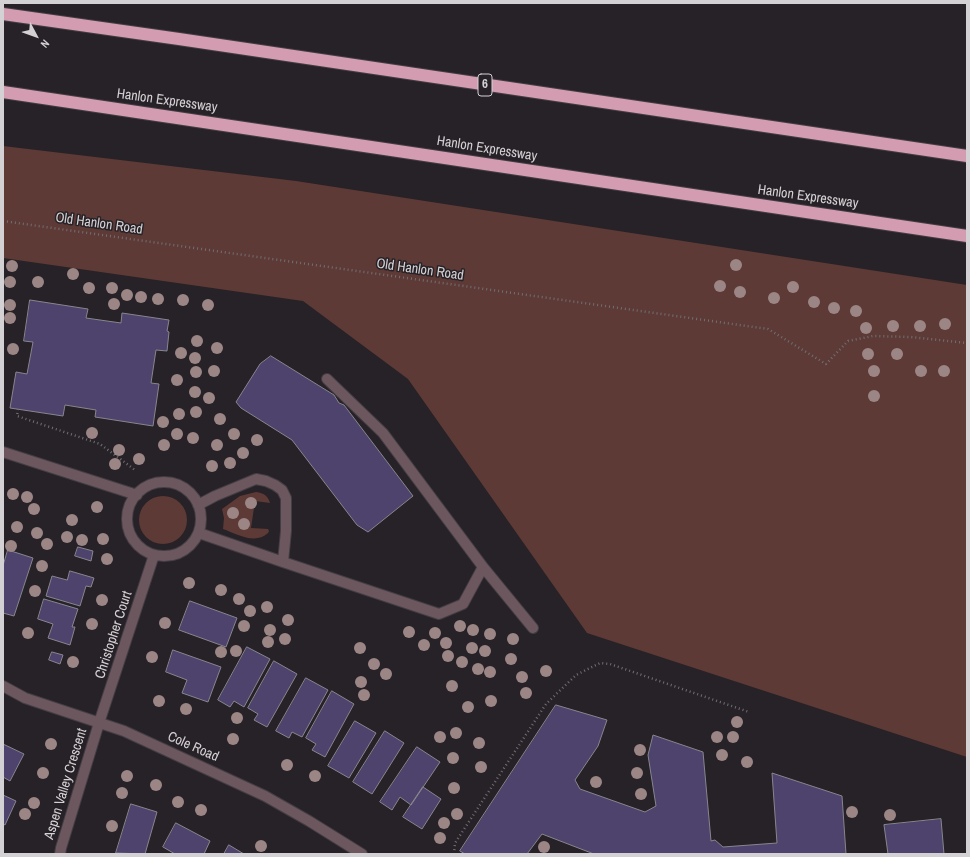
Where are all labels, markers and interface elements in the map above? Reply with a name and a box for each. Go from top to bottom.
north arrow [16,16,56,56]
text: N [38,37,52,51]
road number: 6 [478,74,492,96]
street label: Hanlon Expressway [116,86,218,116]
street label: Hanlon Expressway [436,133,538,165]
street label: Hanlon Expressway [757,182,859,212]
street label: Old Hanlon Road [54,210,144,238]
street label: Old Hanlon Road [375,256,465,284]
street label: Christopher Court [92,589,136,681]
street label: Aspen Valley Crescent [41,726,91,842]
street label: Cole Road [165,728,221,766]

